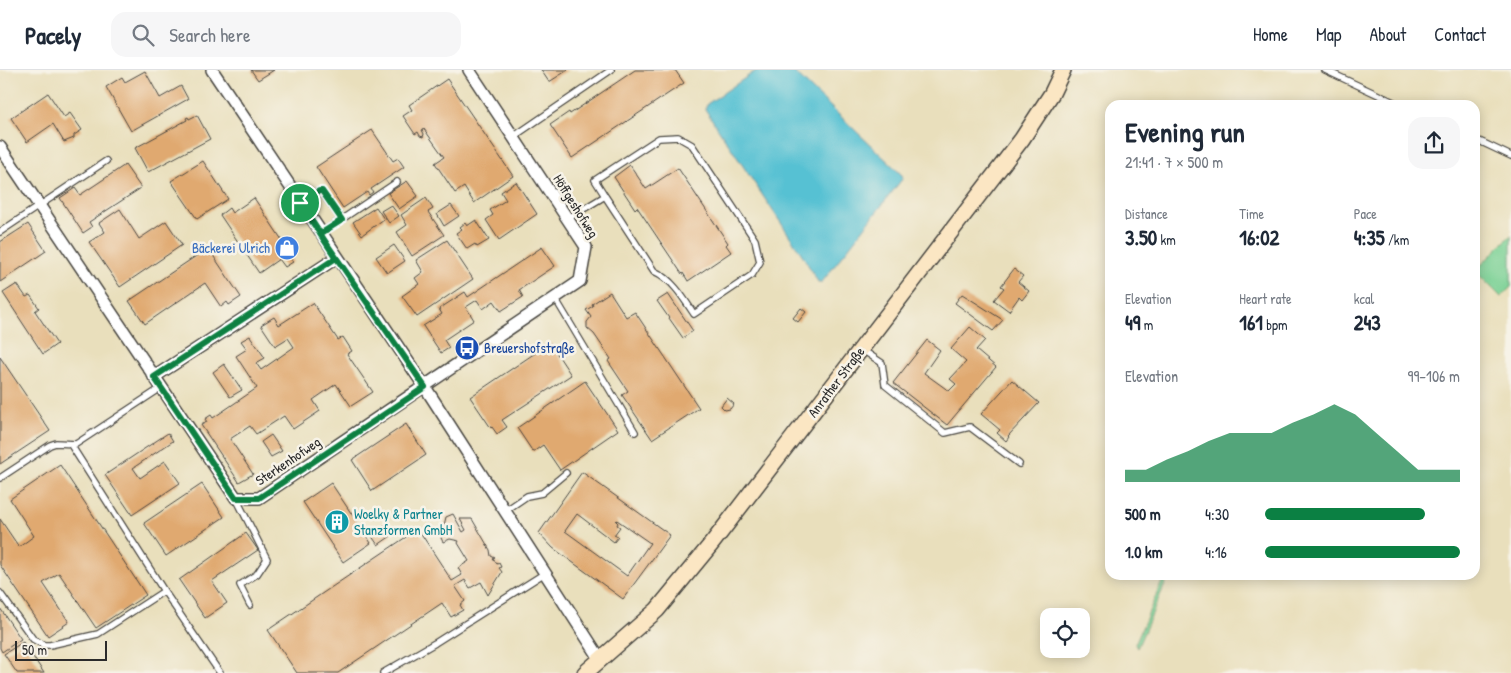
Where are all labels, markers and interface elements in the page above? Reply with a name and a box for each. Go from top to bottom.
search box [111,12,461,57]
text: Pacely [25,19,81,51]
icon: search [129,21,157,49]
text: Search here [169,22,251,48]
text: Home [1253,22,1288,47]
text: Map [1316,22,1341,47]
text: About [1369,22,1406,47]
text: Contact [1434,22,1486,47]
text: Evening run [1125,113,1245,151]
button: share [1408,117,1460,169]
text: 21:41 · 7 × 500 m [1125,151,1223,173]
street label: Höffgeshofweg [549,170,603,242]
pin [279,182,321,224]
icon: arrive [286,189,314,217]
text: Distance [1125,204,1168,223]
text: Time [1239,204,1264,223]
text: Pace [1354,204,1377,223]
text: 3.50 [1125,223,1157,252]
text: 16:02 [1239,223,1279,252]
text: 4:35 [1354,223,1385,252]
text: km [1157,230,1176,249]
text: /km [1385,230,1409,249]
shop icon: Bäckerei Ulrich [274,235,300,261]
place label: Bäckerei Ulrich [192,238,270,257]
text: Elevation [1125,289,1172,308]
text: Heart rate [1239,289,1292,308]
text: kcal [1354,289,1374,308]
text: 49 [1125,308,1141,337]
text: 161 [1239,308,1263,337]
text: 243 [1354,308,1381,337]
text: m [1141,315,1153,334]
text: bpm [1263,315,1287,334]
bus stop icon: Breuershofstraße [454,335,480,361]
place label: Breuershofstraße [484,338,575,358]
street label: Anrather Straße [803,342,870,422]
text: Elevation [1125,365,1178,387]
text: 99–106 m [1408,365,1460,387]
street label: Sterkenhofweg [251,432,325,490]
text: 500 m [1125,503,1161,525]
text: 4:30 [1205,503,1229,525]
place label: Woelky & Partner Stanzformen GmbH [354,504,453,539]
building icon: Woelky & Partner Stanzformen GmbH [324,509,350,535]
text: 1.0 km [1125,541,1163,563]
text: 4:16 [1205,541,1227,563]
map controls [1040,608,1090,658]
button: locate [1040,608,1090,658]
scale bar [15,638,108,661]
text: 50 m [22,640,47,659]

